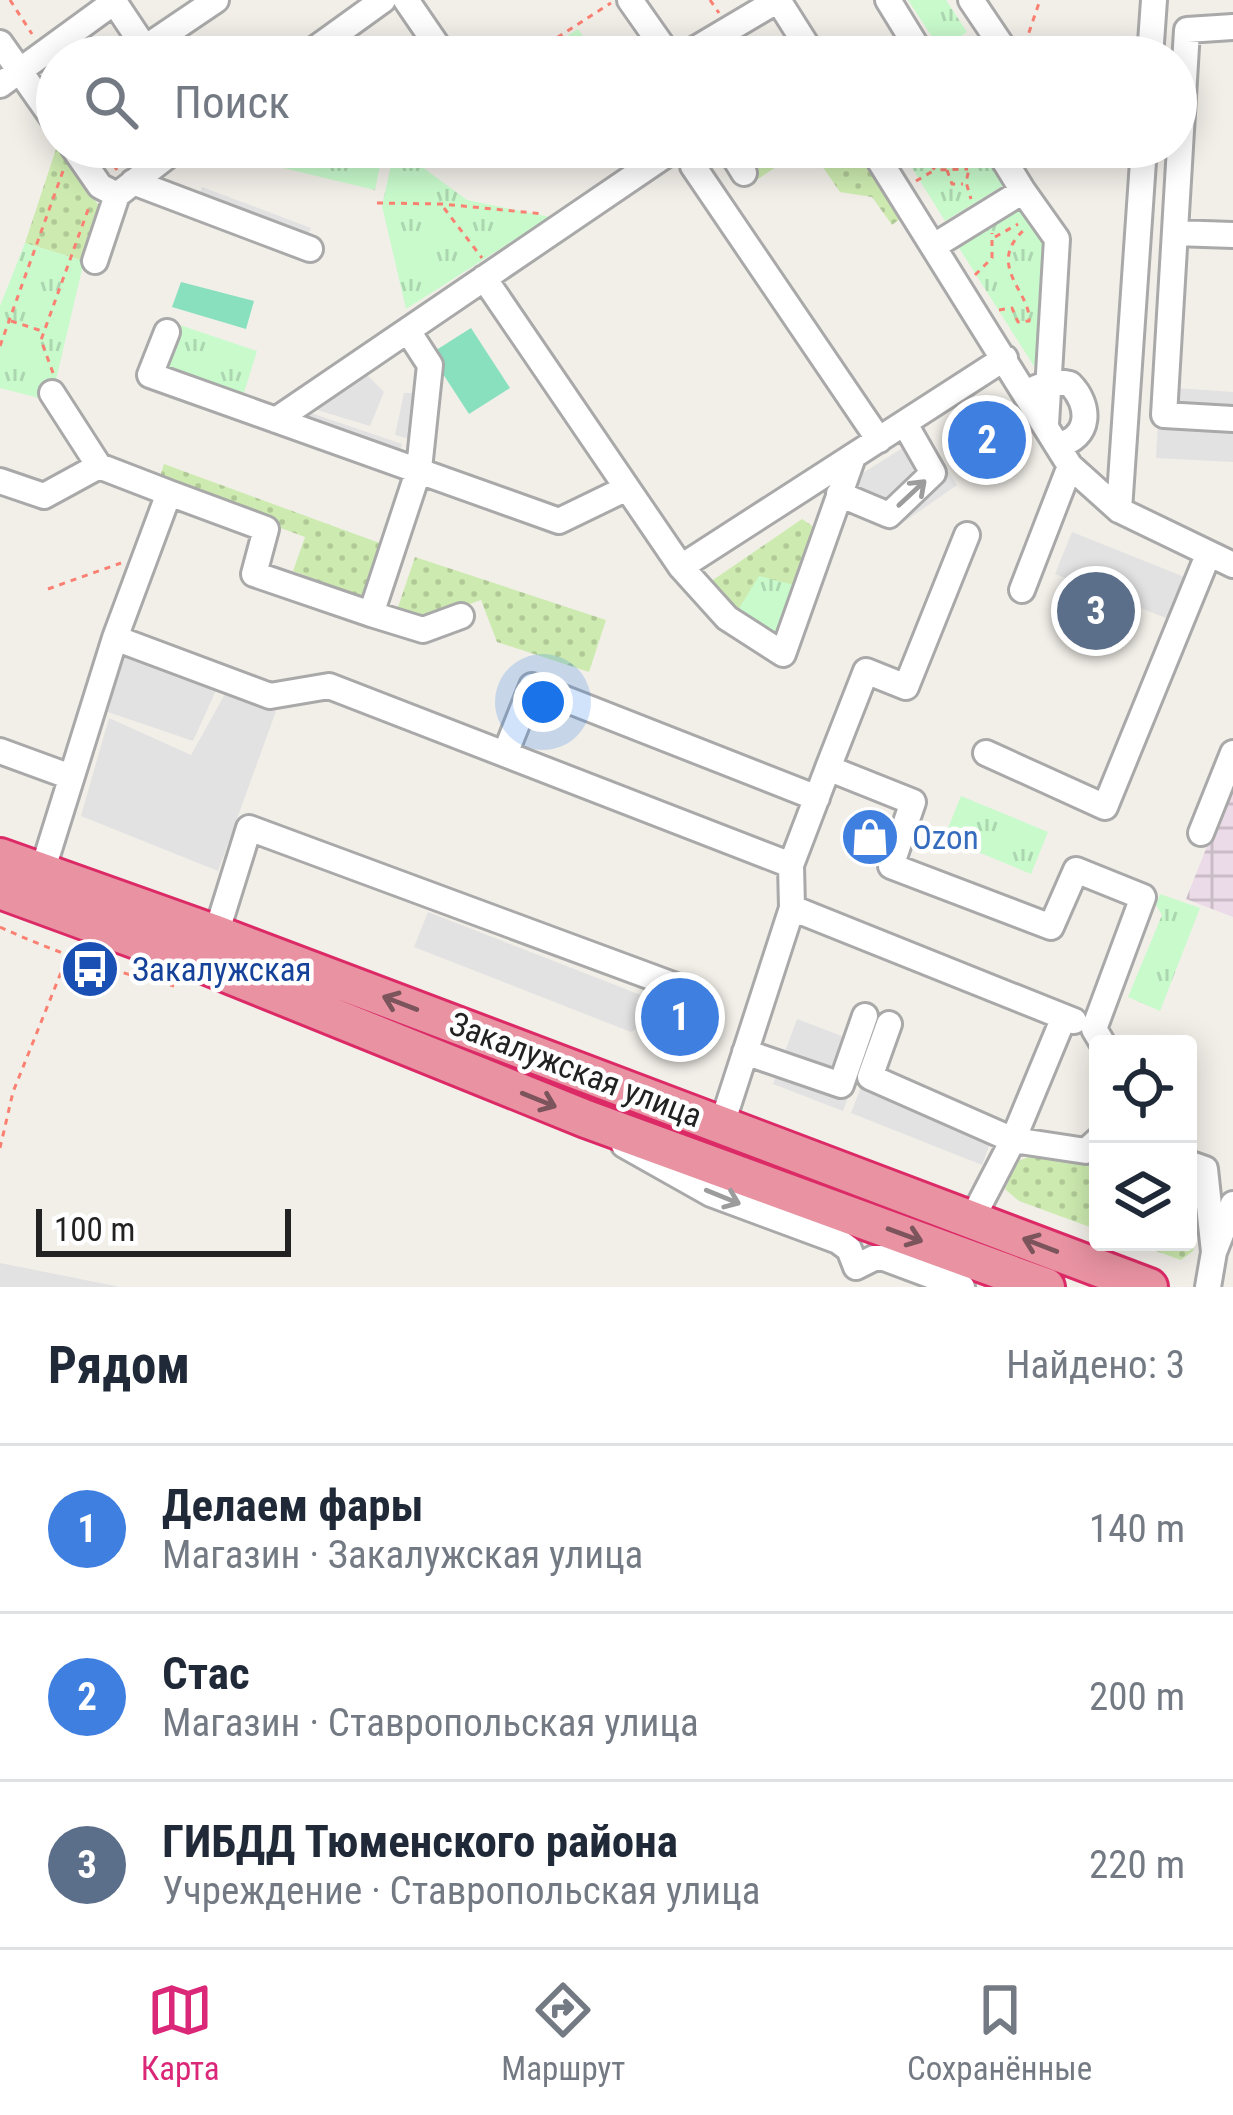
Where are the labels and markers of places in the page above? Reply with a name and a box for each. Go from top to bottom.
pin: 2 [948,395,1026,485]
pin: 3 [1057,566,1135,656]
shop icon: Ozon [839,806,901,868]
place label: Ozon [912,818,979,857]
bus stop icon: Закалужская [59,938,121,1000]
place label: Закалужская [132,950,312,989]
pin: 1 [641,972,719,1062]

